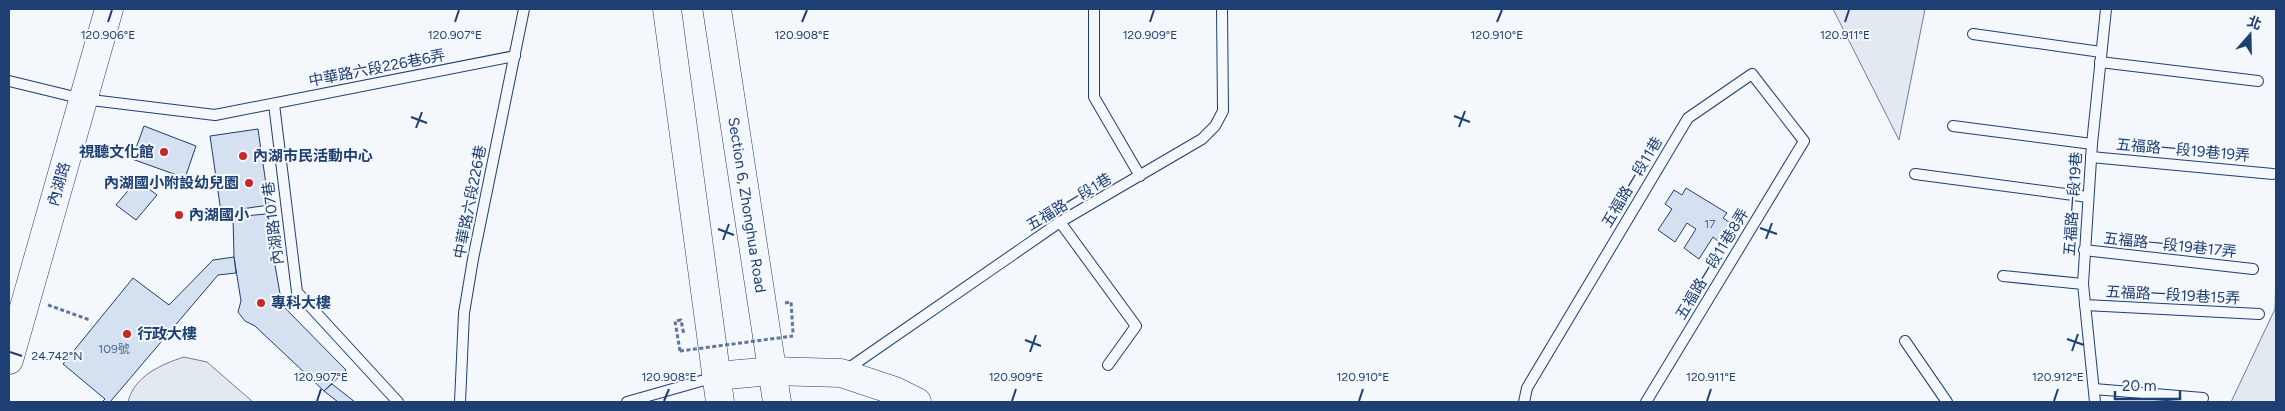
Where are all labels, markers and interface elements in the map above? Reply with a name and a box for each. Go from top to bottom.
north arrow [2225,10,2275,60]
text: 北 [2245,13,2264,34]
text: 120.906°E [81,28,135,42]
text: 120.907°E [428,28,482,42]
text: 120.908°E [774,28,830,42]
text: 120.909°E [1123,28,1177,42]
text: 120.910°E [1471,28,1523,42]
text: 120.911°E [1820,28,1870,42]
street label: 中華路六段226巷6弄 [307,46,447,90]
street label: Section 6, Zhonghua Road [724,116,770,294]
street label: 五福路一段11巷 [1598,133,1666,231]
street label: 五福路一段19巷19弄 [2115,135,2251,165]
place label: 視聽文化館 [79,143,154,161]
street label: 中華路六段226巷 [450,144,490,260]
marker: 視聽文化館 [158,146,170,158]
place label: 內湖市民活動中心 [253,147,373,165]
marker: 內湖市民活動中心 [237,150,249,162]
street label: 五福路一段19巷 [2060,151,2086,257]
street label: 內湖路 [44,160,74,208]
street label: 五福路一段1巷 [1023,170,1115,234]
place label: 內湖國小附設幼兒園 [104,174,239,192]
marker: 內湖國小附設幼兒園 [243,177,255,189]
street label: 內湖路107巷 [259,180,287,266]
street label: 五福路一段11巷8弄 [1672,205,1752,323]
place label: 內湖國小 [189,206,250,224]
marker: 內湖國小 [173,209,185,221]
house number: 17 [1704,217,1716,231]
street label: 五福路一段19巷17弄 [2102,229,2238,261]
street label: 五福路一段19巷15弄 [2105,282,2241,308]
place label: 專科大樓 [271,294,331,312]
marker: 專科大樓 [255,297,267,309]
place label: 行政大樓 [137,325,197,343]
marker: 行政大樓 [121,328,133,340]
house number: 109號 [98,342,130,356]
text: 24.742°N [32,349,82,363]
scale bar [2115,368,2180,400]
text: 120.907°E [294,370,348,384]
text: 120.908°E [641,370,697,384]
text: 120.909°E [989,370,1043,384]
text: 120.910°E [1337,370,1389,384]
text: 120.911°E [1686,370,1736,384]
text: 120.912°E [2032,370,2084,384]
text: 20 m [2122,377,2156,395]

